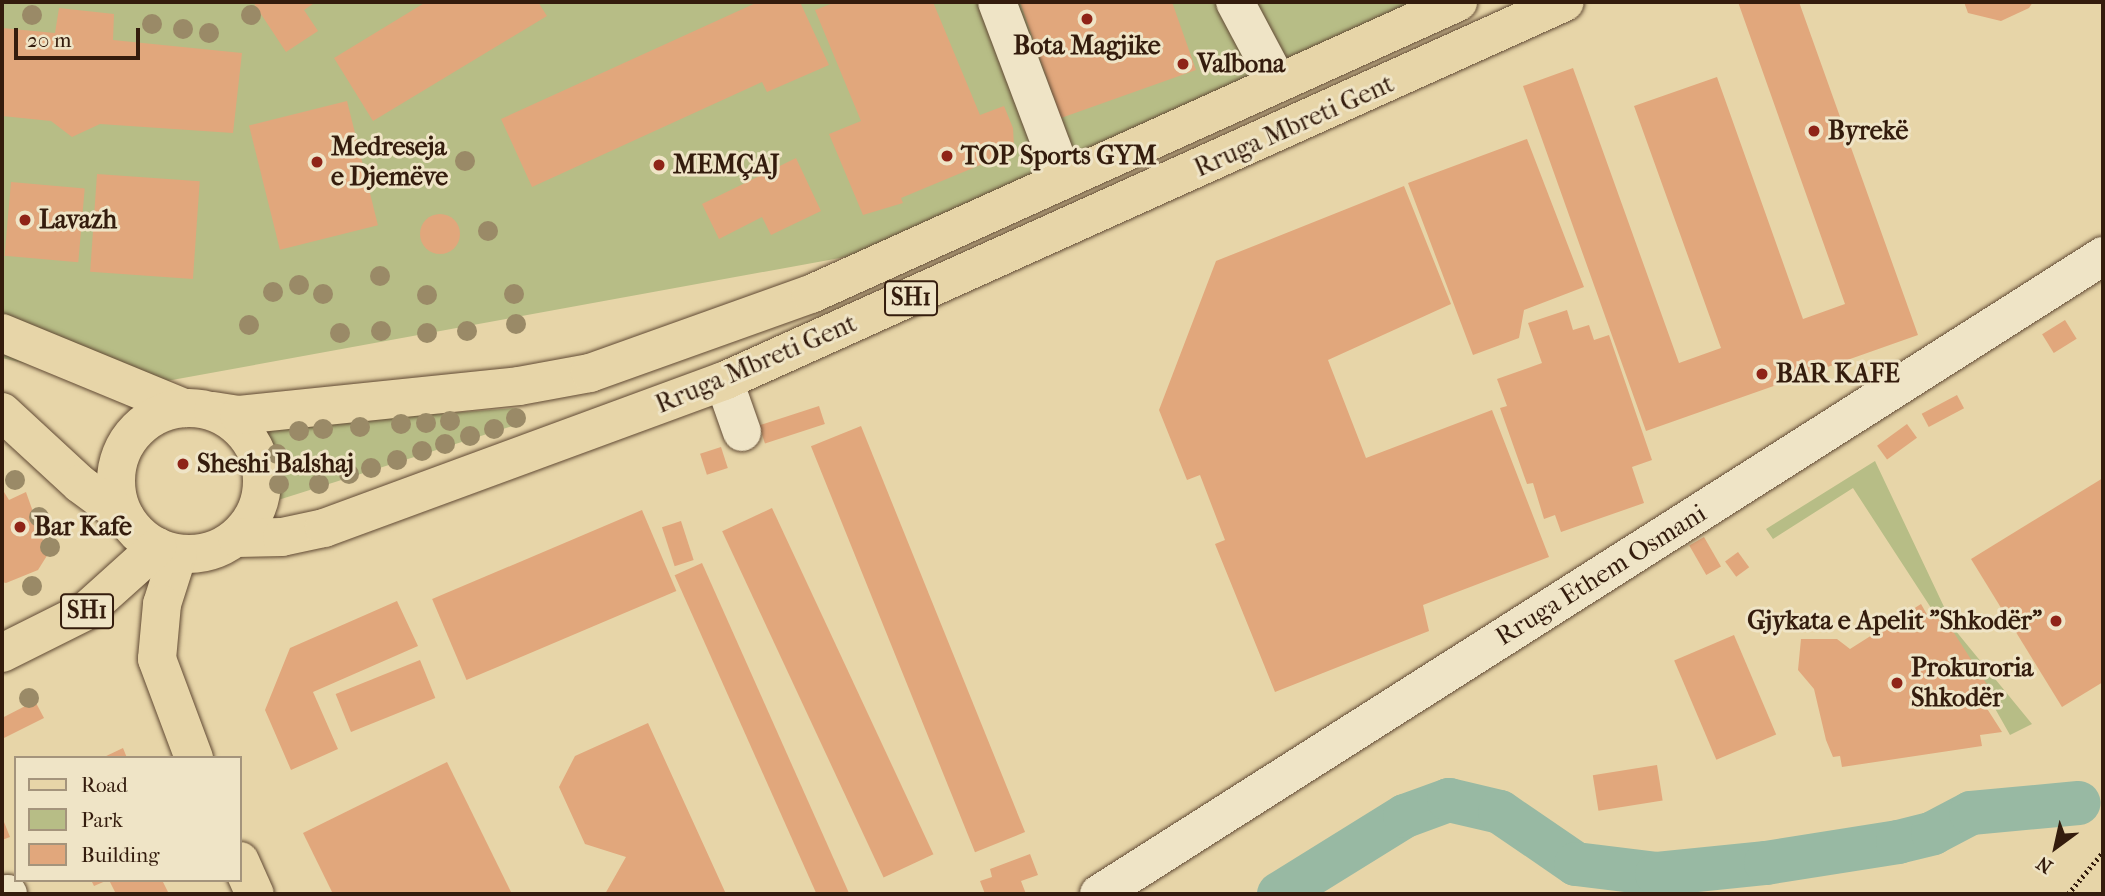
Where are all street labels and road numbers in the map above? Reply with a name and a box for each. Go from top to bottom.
street label: Rruga Mbreti Gent [1189,68,1399,184]
road number: SH1 [883,278,939,318]
street label: Rruga Mbreti Gent [651,308,861,420]
street label: Rruga Ethem Osmani [1490,498,1712,652]
road number: SH1 [59,590,115,632]

